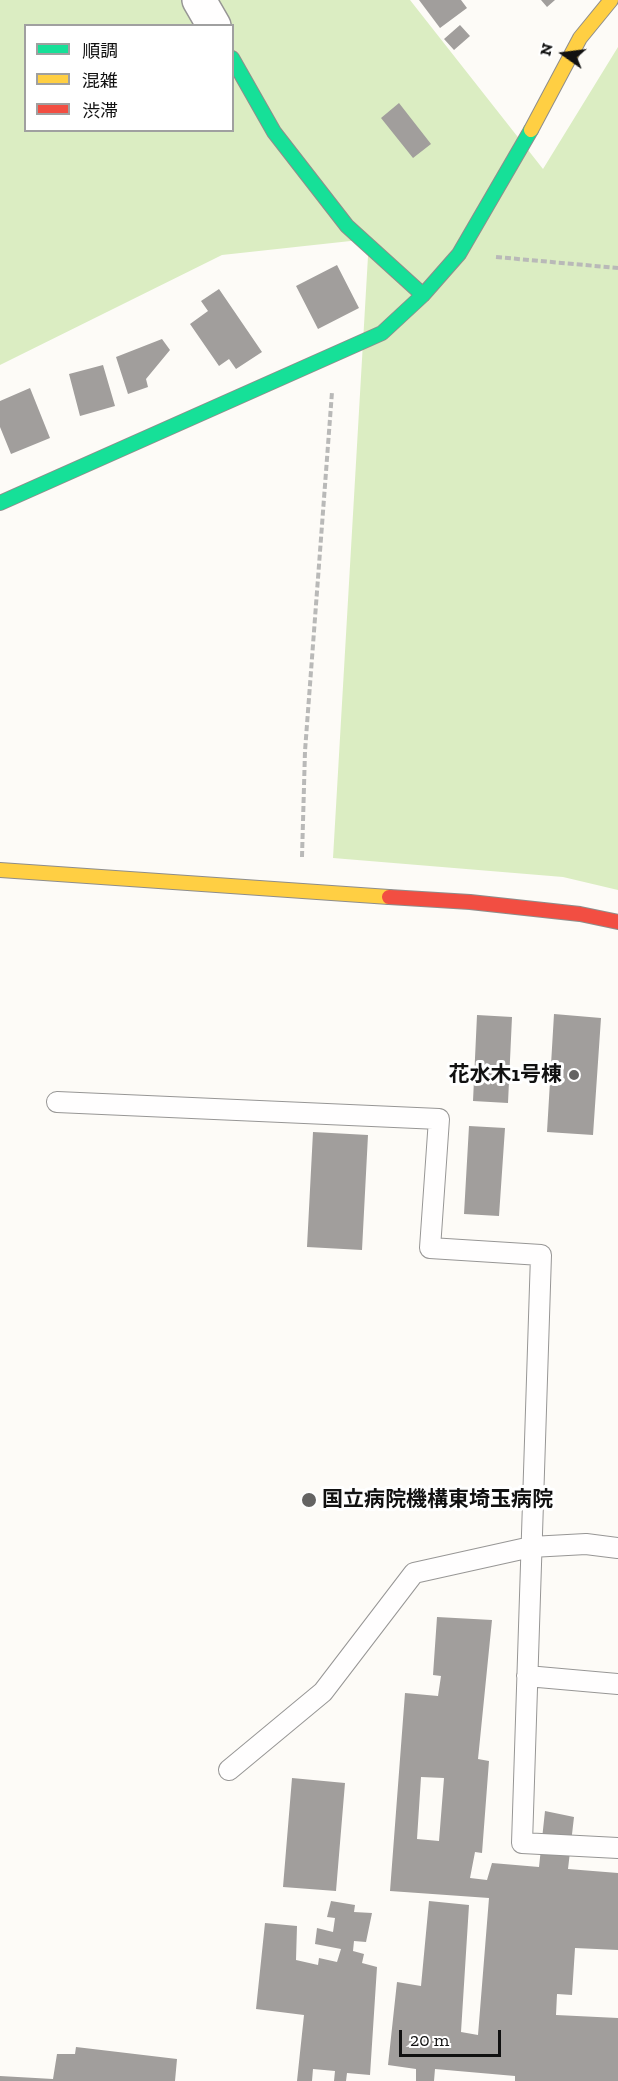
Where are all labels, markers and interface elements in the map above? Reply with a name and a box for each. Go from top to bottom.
legend [24,24,234,132]
north arrow [534,24,594,84]
text: 順調 [82,40,118,62]
text: N [535,41,557,58]
text: 混雑 [82,70,118,92]
text: 渋滞 [82,100,118,122]
place label: 花水木1号棟 [449,1062,562,1088]
marker: 花水木1号棟 [567,1068,581,1082]
place label: 国立病院機構東埼玉病院 [322,1487,553,1513]
marker: 国立病院機構東埼玉病院 [300,1491,318,1509]
scale bar [402,2018,504,2056]
text: 20 m [410,2029,449,2051]

